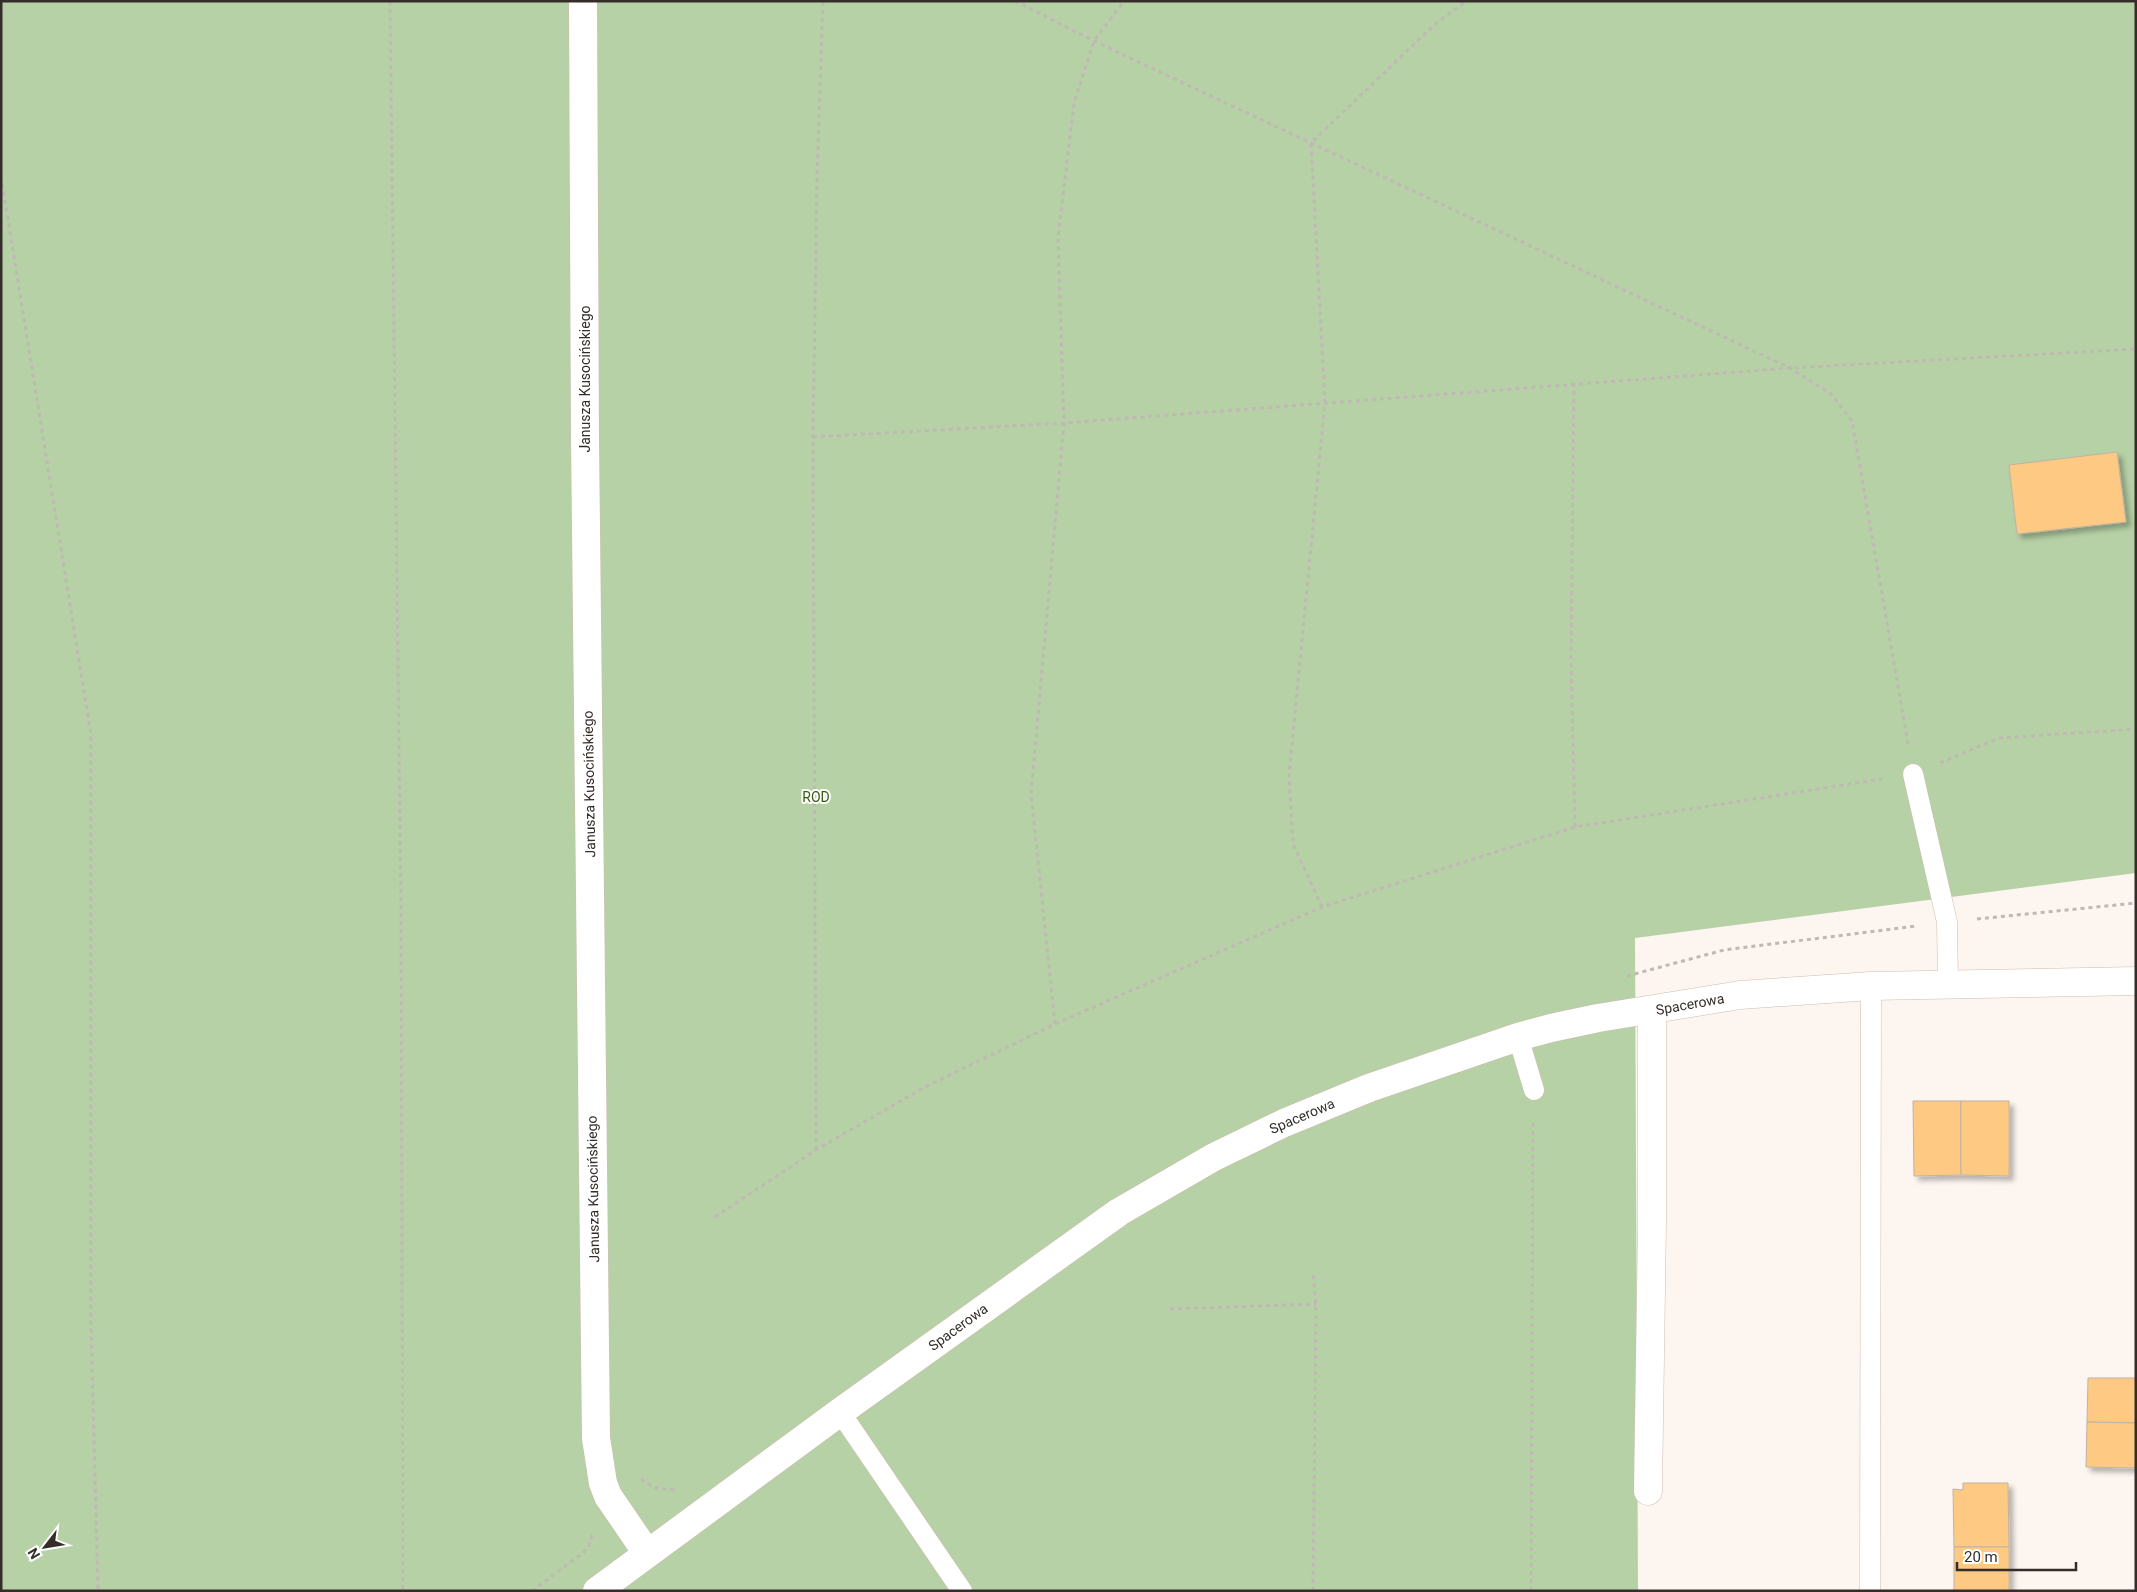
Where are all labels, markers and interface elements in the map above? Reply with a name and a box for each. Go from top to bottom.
street label: Janusza Kusocińskiego [577,305,593,453]
street label: Janusza Kusocińskiego [580,710,598,858]
park label: ROD [802,789,830,805]
street label: Spacerowa [1654,990,1726,1018]
street label: Spacerowa [1267,1095,1337,1137]
street label: Janusza Kusocińskiego [584,1115,602,1263]
street label: Spacerowa [925,1300,991,1354]
north arrow [20,1522,70,1572]
scale bar [1957,1540,2076,1572]
text: N [24,1545,43,1562]
text: 20 m [1964,1548,1998,1566]

